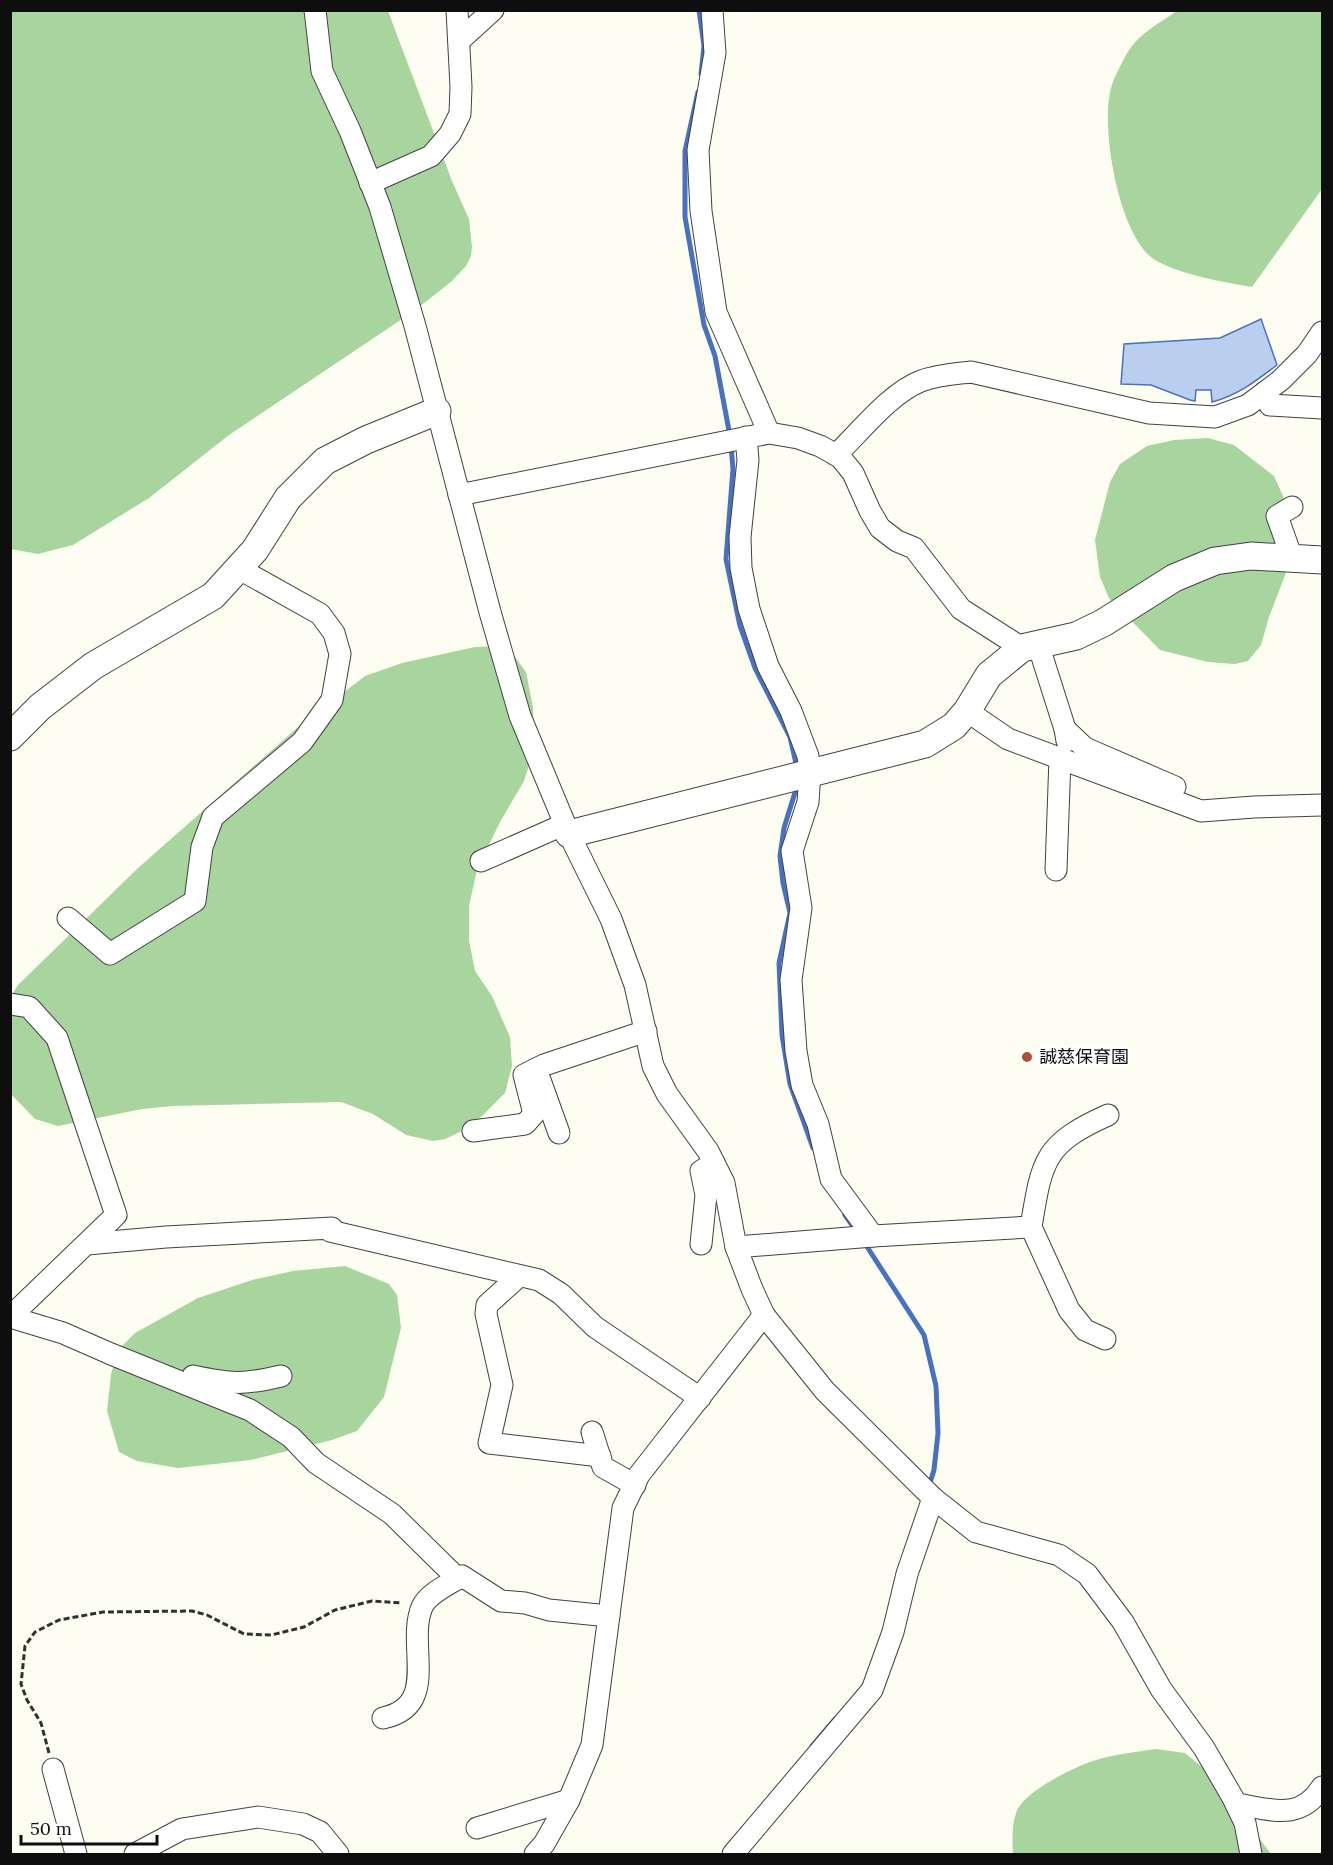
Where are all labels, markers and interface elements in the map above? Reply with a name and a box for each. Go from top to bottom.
place label: 誠慈保育園 [1039,1045,1129,1068]
marker: 誠慈保育園 [1020,1050,1034,1064]
scale bar [21,1808,158,1846]
text: 50 m [30,1817,72,1840]

